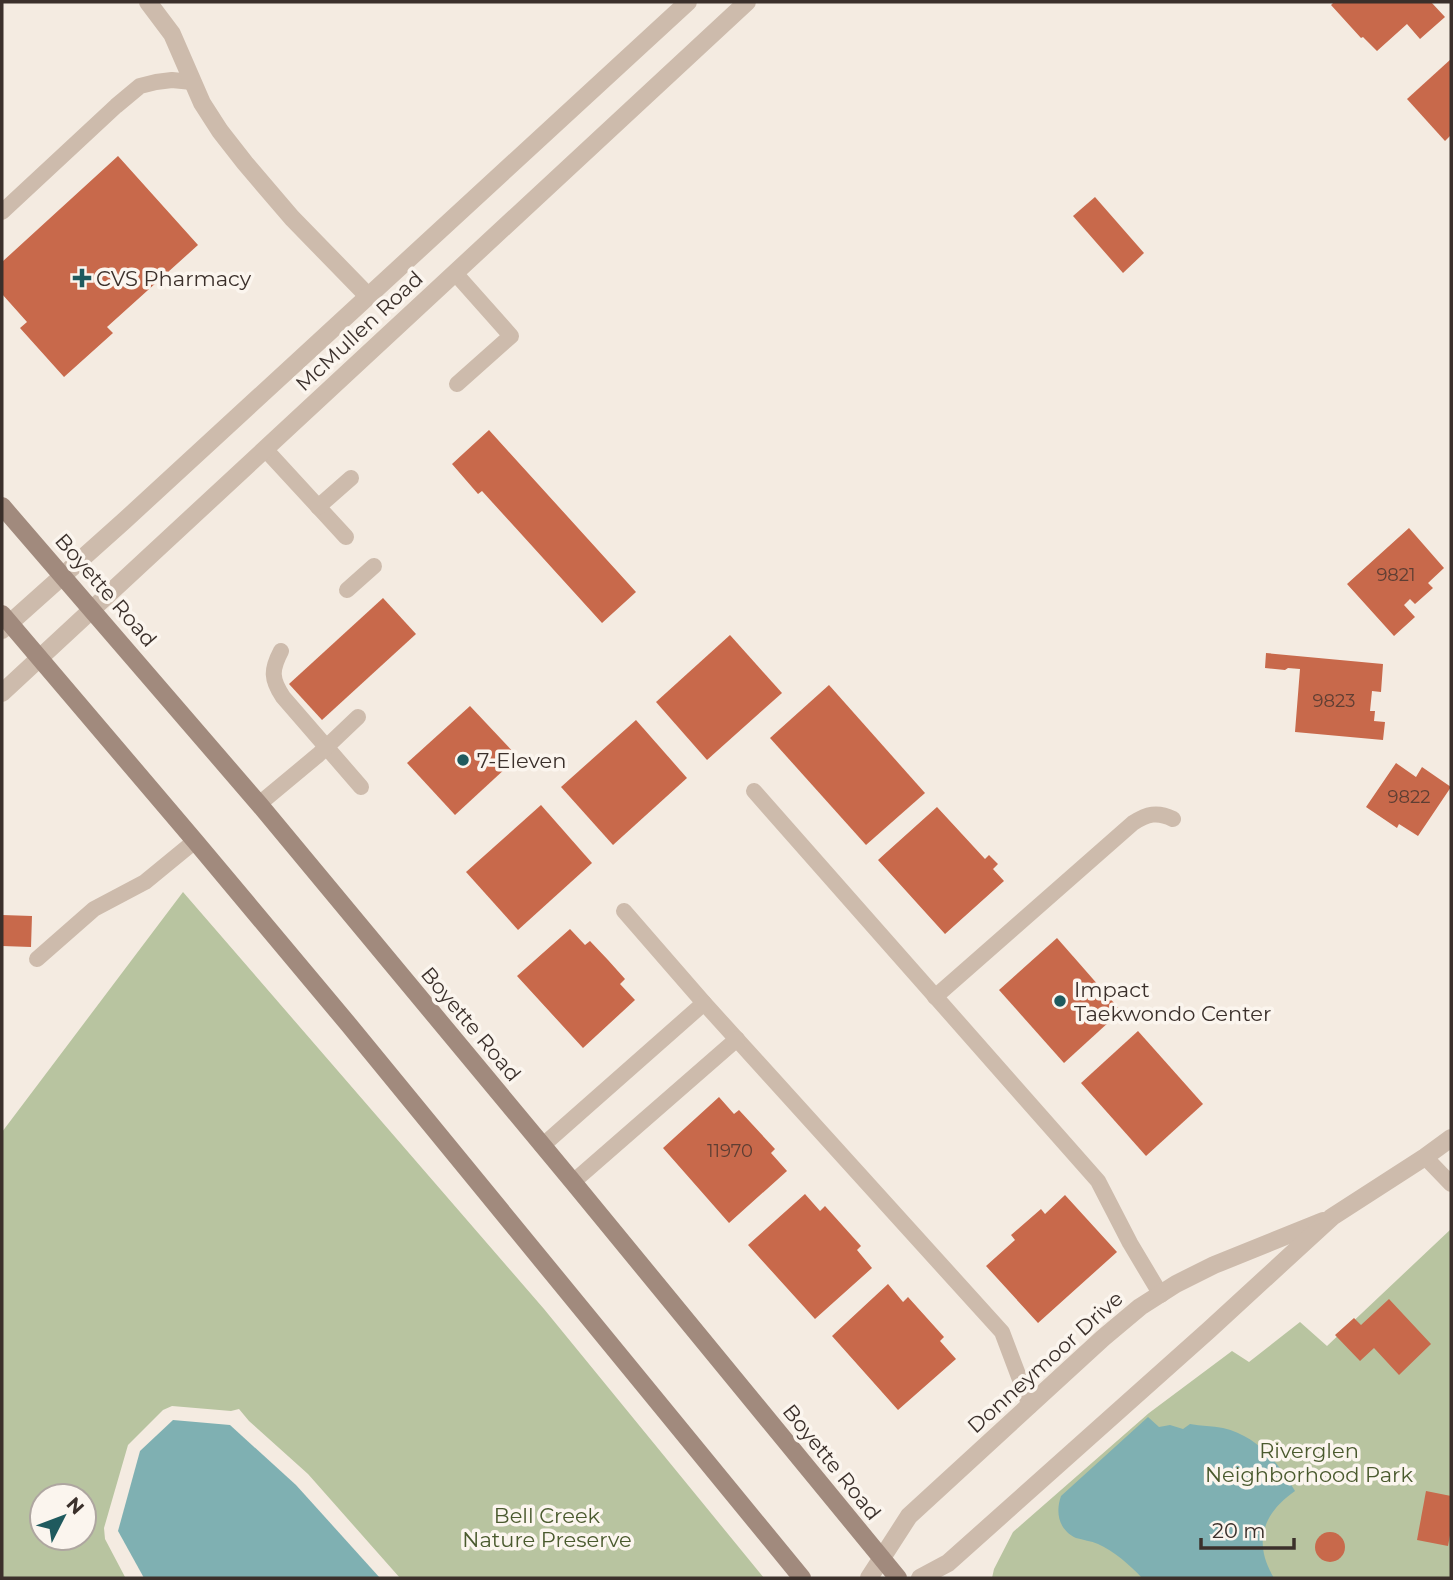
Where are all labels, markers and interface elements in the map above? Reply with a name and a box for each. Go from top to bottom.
place label: CVS Pharmacy [96,266,252,291]
street label: McMullen Road [290,266,428,396]
marker: CVS Pharmacy [74,270,90,286]
street label: Boyette Road [50,528,162,652]
house number: 9821 [1376,564,1416,586]
house number: 9823 [1313,690,1355,712]
place label: 7-Eleven [477,748,566,773]
marker: 7-Eleven [455,752,471,768]
house number: 9822 [1388,786,1430,808]
street label: Boyette Road [416,962,526,1086]
place label: Impact Taekwondo Center [1074,977,1271,1026]
marker: Impact Taekwondo Center [1052,993,1068,1009]
house number: 11970 [707,1140,753,1162]
street label: Donneymoor Drive [962,1286,1128,1438]
street label: Boyette Road [778,1399,886,1525]
park label: Riverglen Neighborhood Park [1205,1438,1413,1487]
north arrow [28,1482,98,1552]
text: N [62,1493,89,1519]
park label: Bell Creek Nature Preserve [462,1503,632,1552]
scale bar [1201,1506,1294,1550]
text: 20 m [1212,1518,1266,1543]

